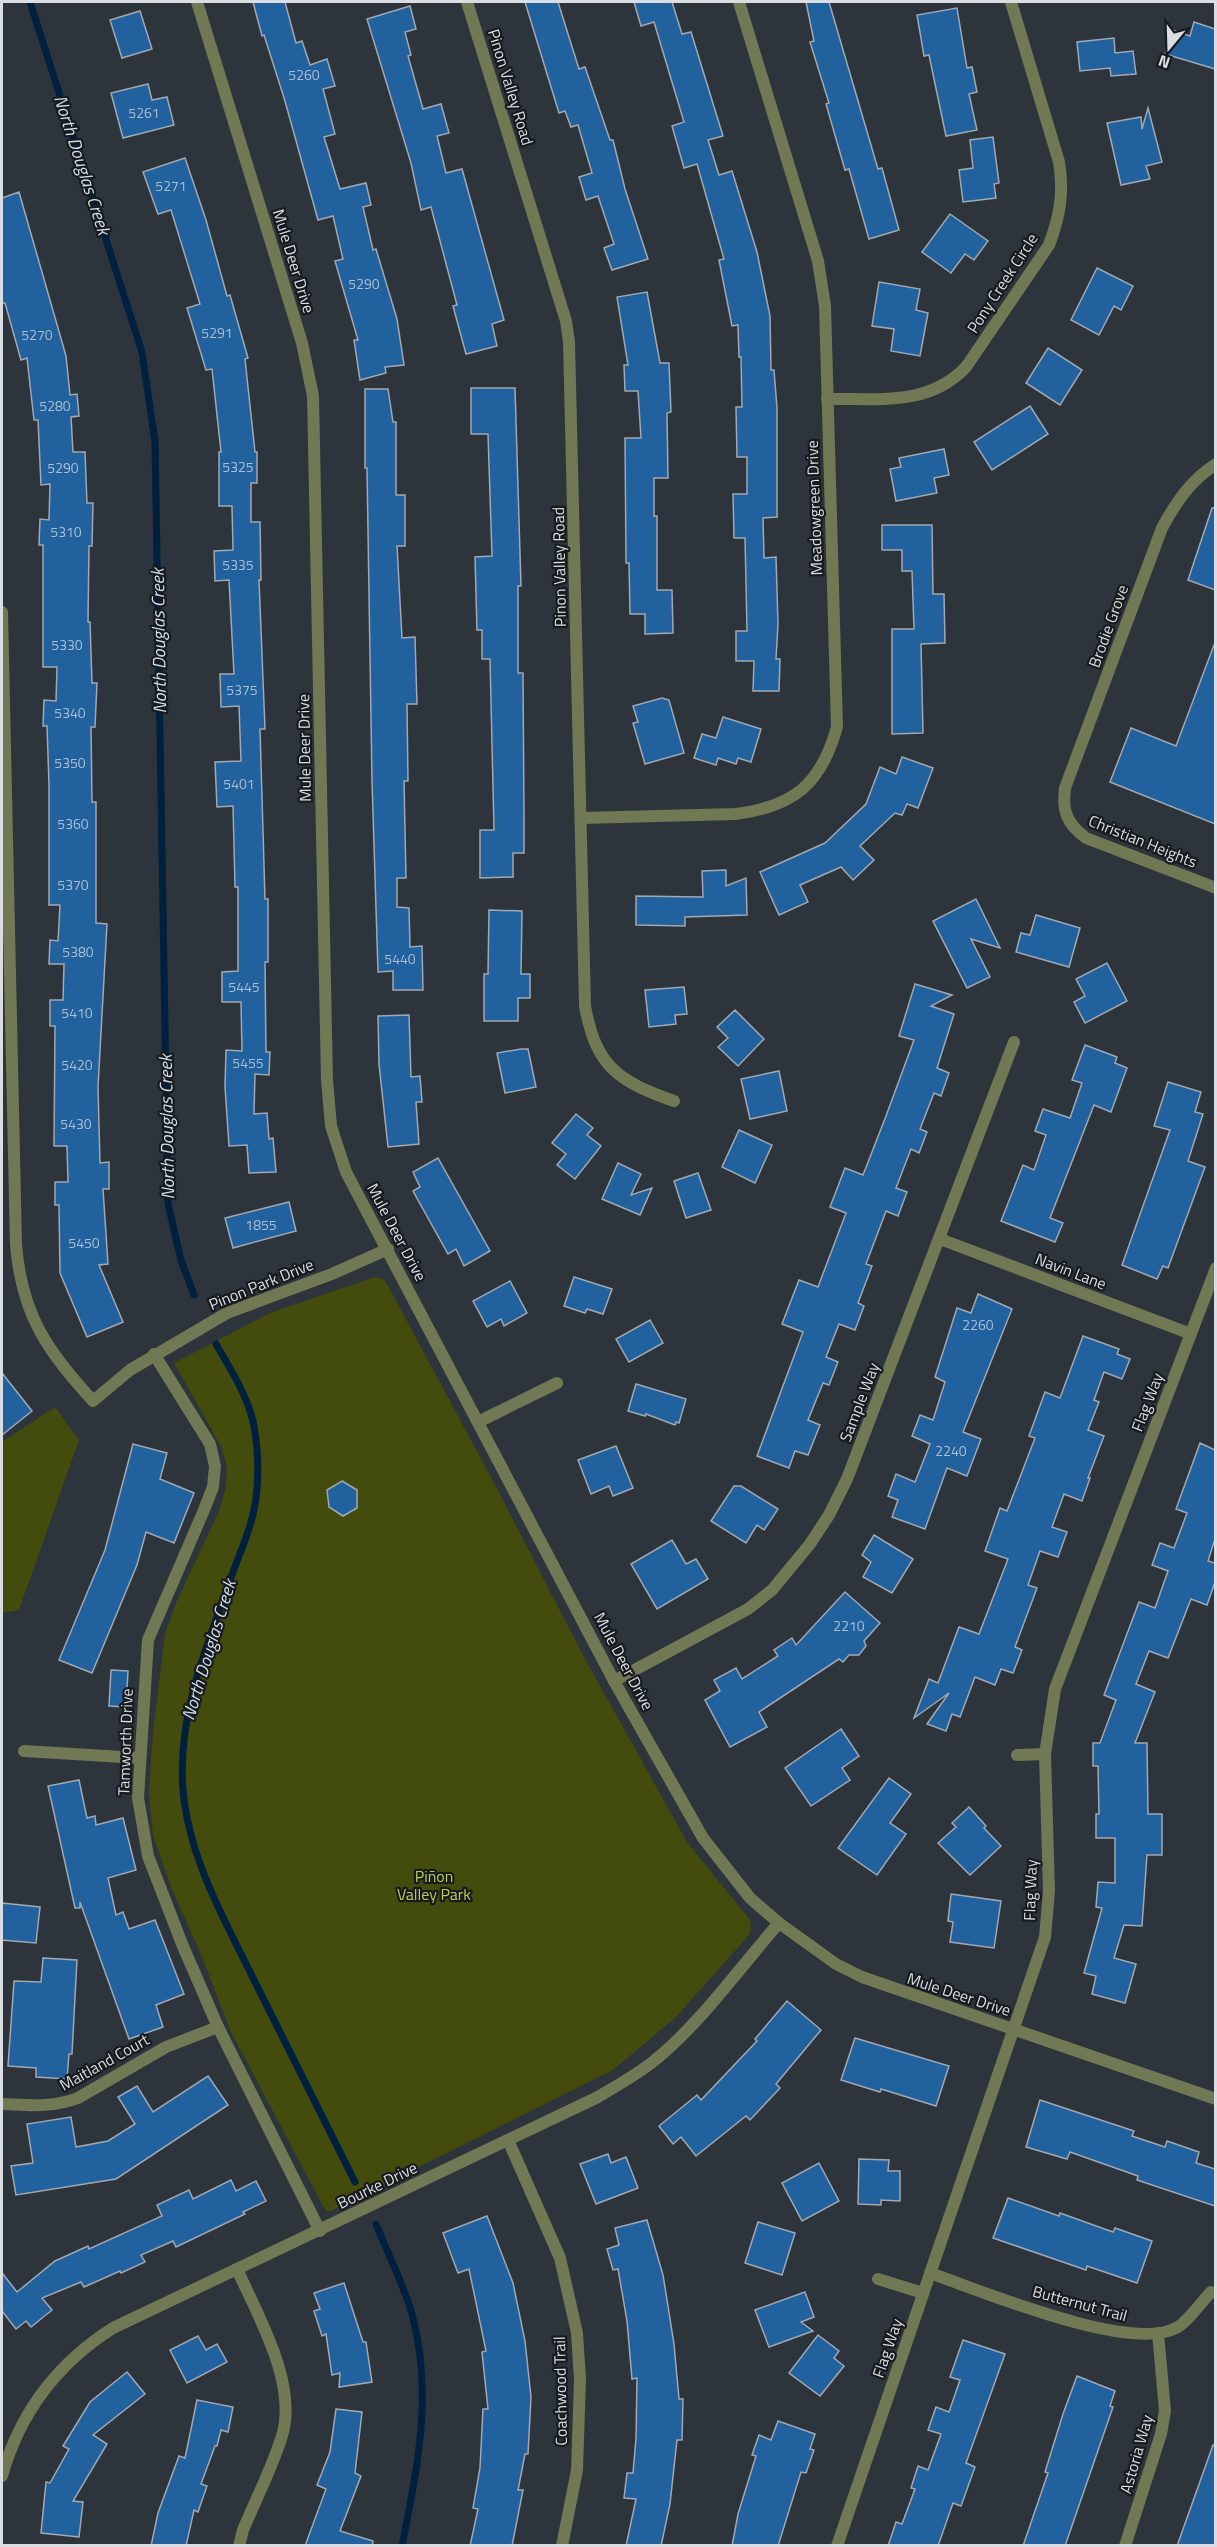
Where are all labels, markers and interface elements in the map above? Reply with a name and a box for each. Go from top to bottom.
north arrow [1139,18,1199,78]
street label: Pinon Valley Road [482,26,540,148]
text: N [1155,49,1173,75]
house number: 5260 [288,64,320,85]
water label: North Douglas Creek [47,92,118,240]
house number: 5261 [128,102,160,123]
house number: 5271 [155,175,187,196]
street label: Mule Deer Drive [267,206,321,316]
street label: Pony Creek Circle [961,228,1043,338]
house number: 5290 [348,273,380,294]
house number: 5291 [201,322,233,343]
house number: 5270 [21,324,53,345]
house number: 5280 [39,395,71,416]
street label: Meadowgreen Drive [800,440,828,576]
house number: 5325 [222,456,254,477]
house number: 5290 [47,457,79,478]
street label: Pinon Valley Road [546,507,572,627]
house number: 5310 [50,521,82,542]
house number: 5335 [222,554,254,575]
water label: North Douglas Creek [144,566,173,714]
street label: Brodie Grove [1082,581,1134,671]
house number: 5330 [51,634,83,655]
house number: 5375 [226,679,258,700]
street label: Mule Deer Drive [291,694,317,802]
house number: 5340 [54,702,86,723]
house number: 5350 [54,752,86,773]
house number: 5401 [223,773,255,794]
street label: Christian Heights [1085,808,1201,874]
house number: 5360 [57,813,89,834]
house number: 5370 [57,874,89,895]
house number: 5380 [62,941,94,962]
house number: 5440 [384,948,416,969]
house number: 5445 [228,976,260,997]
house number: 5410 [61,1002,93,1023]
water label: North Douglas Creek [152,1052,181,1200]
house number: 5455 [232,1052,264,1073]
house number: 5420 [61,1054,93,1075]
house number: 5430 [60,1113,92,1134]
street label: Mule Deer Drive [361,1179,433,1285]
house number: 1855 [245,1214,277,1235]
house number: 5450 [68,1232,100,1253]
street label: Navin Lane [1032,1246,1110,1296]
street label: Pinon Park Drive [205,1252,317,1316]
house number: 2260 [962,1314,994,1335]
street label: Sample Way [833,1359,885,1445]
street label: Flag Way [1125,1369,1169,1435]
house number: 2240 [935,1440,967,1461]
water label: North Douglas Creek [174,1574,243,1723]
street label: Mule Deer Drive [588,1608,660,1714]
house number: 2210 [833,1615,865,1636]
street label: Tamworth Drive [111,1688,139,1796]
street label: Flag Way [1017,1859,1043,1921]
park label: Piñon Valley Park [397,1864,471,1906]
street label: Mule Deer Drive [904,1966,1014,2022]
street label: Maitland Court [55,2027,154,2097]
street label: Bourke Drive [333,2155,421,2215]
street label: Butternut Trail [1030,2279,1130,2327]
street label: Flag Way [866,2315,908,2381]
street label: Coachwood Trail [547,2336,573,2446]
street label: Astoria Way [1113,2411,1159,2496]

